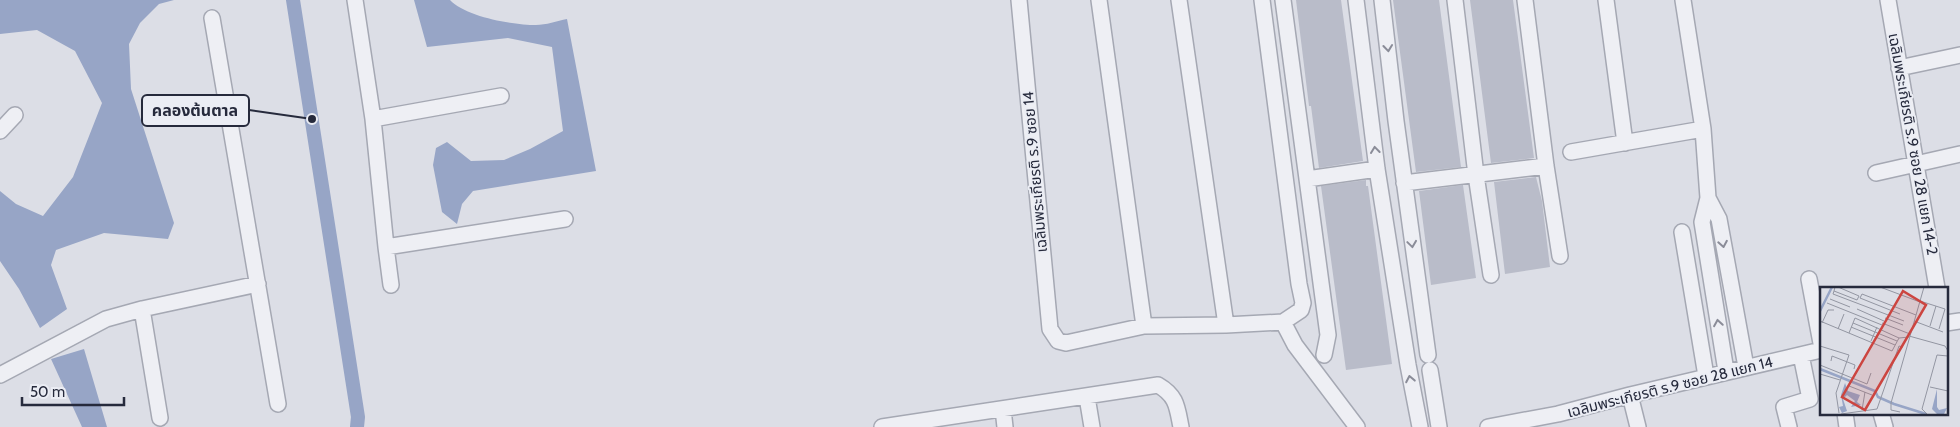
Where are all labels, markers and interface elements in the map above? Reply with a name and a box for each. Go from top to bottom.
street label: เฉลิมพระเกียรติ ร.9 ซอย 28 แยก 14-2 [1885,32,1941,257]
one-way arrow [1382,45,1393,53]
street label: เฉลิมพระเกียรติ ร.9 ซอย 14 [1019,90,1051,253]
callout: คลองต้นตาล [142,95,249,126]
text: คลองต้นตาล [152,101,238,120]
one-way arrow [1370,145,1380,154]
one-way arrow [1718,239,1728,248]
one-way arrow [1407,240,1417,249]
inset map [1820,287,1948,414]
one-way arrow [1714,319,1724,328]
street label: เฉลิมพระเกียรติ ร.9 ซอย 28 แยก 14 [1565,353,1775,421]
scale bar [22,374,125,406]
one-way arrow [1406,375,1416,384]
text: 50 m [30,383,65,401]

